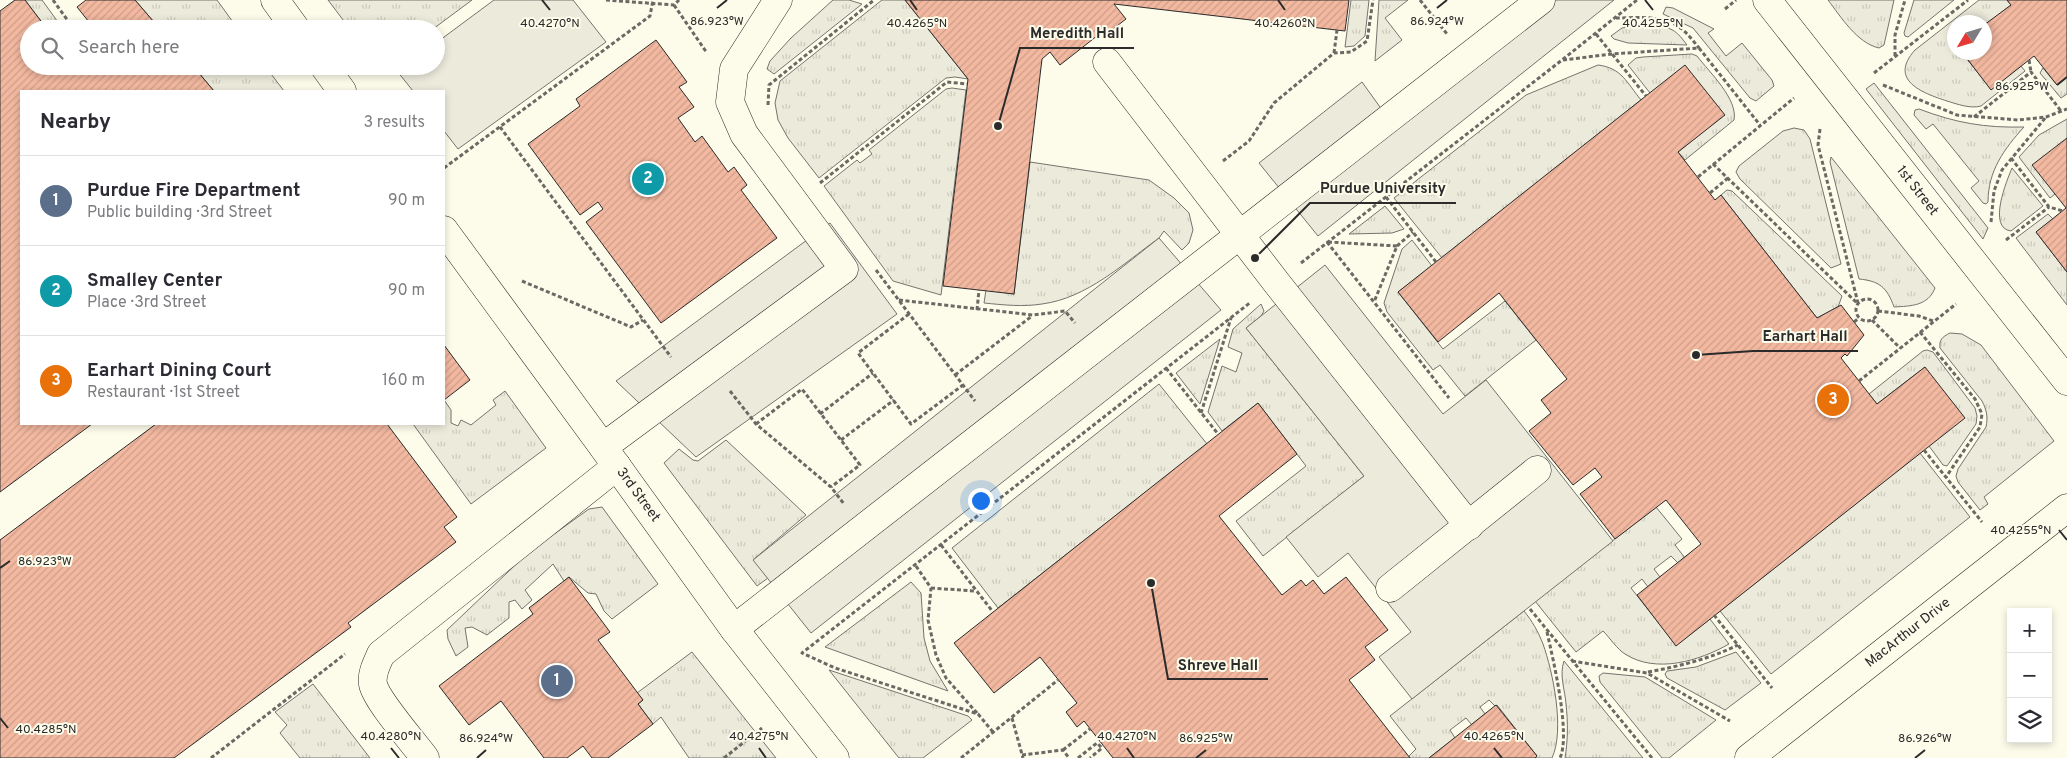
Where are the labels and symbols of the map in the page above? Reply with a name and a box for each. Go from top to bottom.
text: 86.923°W [690,14,744,30]
text: 86.924°W [1410,14,1464,30]
north arrow [1947,15,1992,60]
text: 40.4270°N [520,16,580,32]
text: 40.4265°N [887,16,947,32]
text: 40.4260°N [1255,16,1315,32]
text: 40.4255°N [1623,16,1683,32]
callout: Meredith Hall [1020,18,1134,48]
text: Meredith Hall [1030,25,1124,44]
text: 86.925°W [1995,79,2049,95]
pin: 2 [632,160,664,198]
street label: 1st Street [1892,163,1942,219]
callout: Purdue University [1310,173,1456,203]
text: Purdue University [1320,180,1447,199]
callout: Earhart Hall [1753,321,1858,351]
text: Earhart Hall [1762,328,1848,347]
pin: 3 [1817,381,1849,419]
street label: 3rd Street [613,464,663,526]
your location [968,488,994,514]
text: 40.4255°N [1991,523,2051,539]
text: 86.923°W [18,554,72,570]
street label: MacArthur Drive [1862,594,1954,672]
callout: Shreve Hall [1168,649,1268,679]
text: Shreve Hall [1178,657,1258,676]
pin: 1 [541,662,573,700]
text: 40.4285°N [16,722,76,738]
text: 40.4280°N [361,729,421,745]
text: 40.4275°N [729,729,789,745]
text: 40.4270°N [1097,729,1157,745]
text: 40.4265°N [1464,729,1524,745]
text: 86.924°W [459,731,513,747]
text: 86.925°W [1179,731,1233,747]
text: 86.926°W [1898,731,1952,747]

